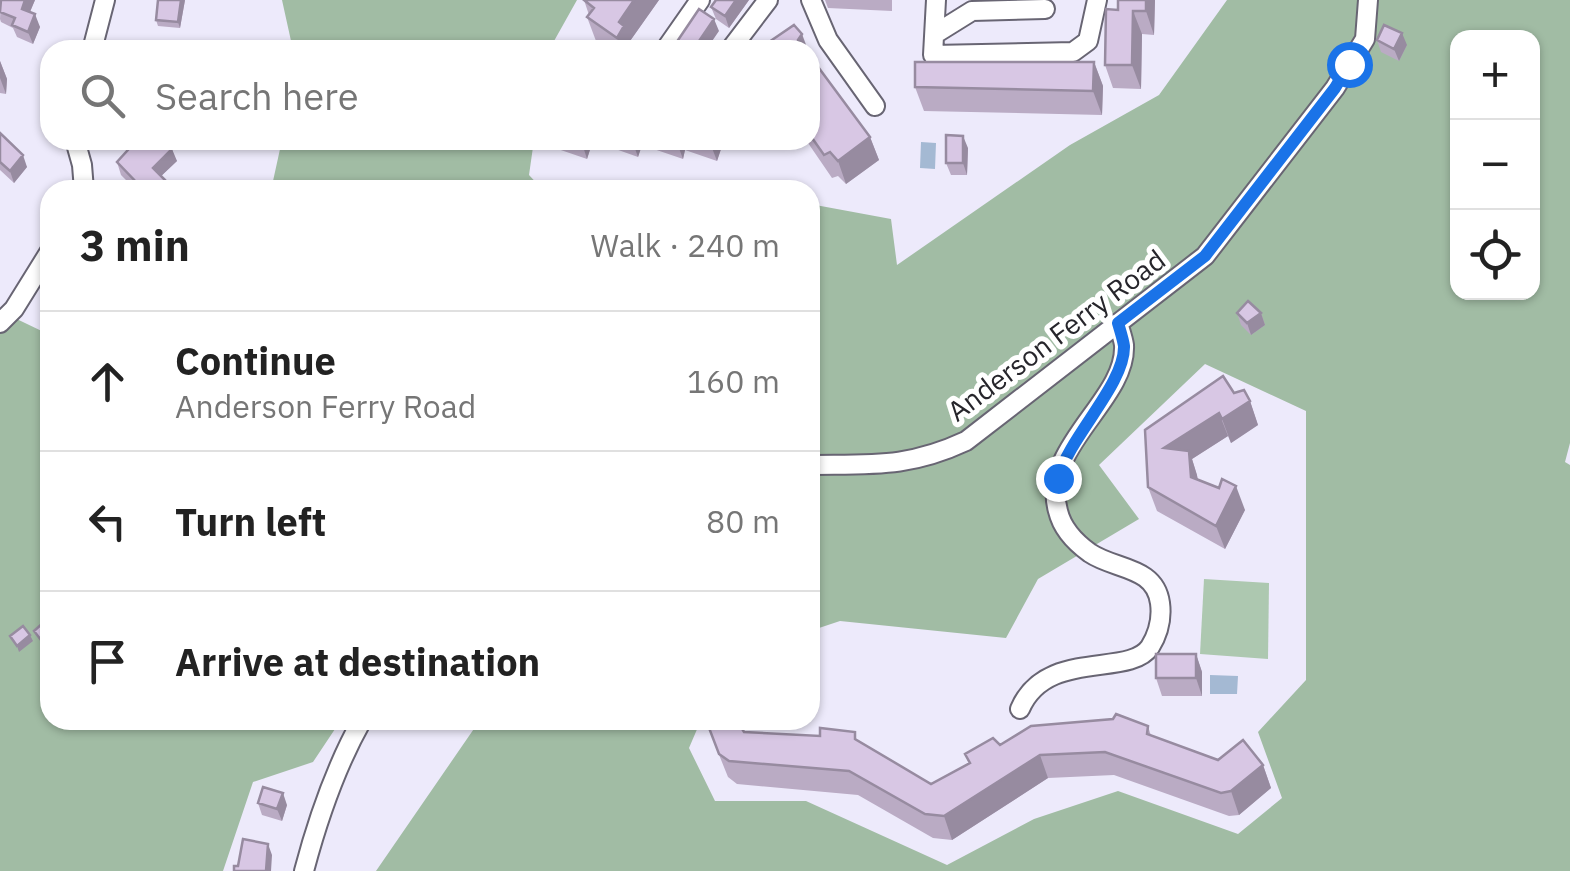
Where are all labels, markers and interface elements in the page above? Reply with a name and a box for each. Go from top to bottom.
map controls [1450,30,1540,300]
button: + [1450,30,1540,120]
search box [40,40,820,150]
route start [1327,42,1373,88]
icon: search [75,68,130,123]
text: Search here [155,71,359,120]
button: − [1450,120,1540,210]
button: locate [1450,210,1540,300]
text: 3 min [80,218,190,273]
text: Walk · 240 m [591,224,780,266]
street label: Anderson Ferry Road [940,241,1172,429]
text: Continue [175,336,336,385]
icon: ahead [80,354,135,409]
text: 160 m [687,360,780,402]
text: Anderson Ferry Road [175,385,476,427]
route end [1036,456,1082,502]
icon: left [80,494,135,549]
text: Turn left [175,497,326,546]
text: 80 m [706,500,780,542]
icon: arrive [80,634,135,689]
text: Arrive at destination [175,637,540,686]

